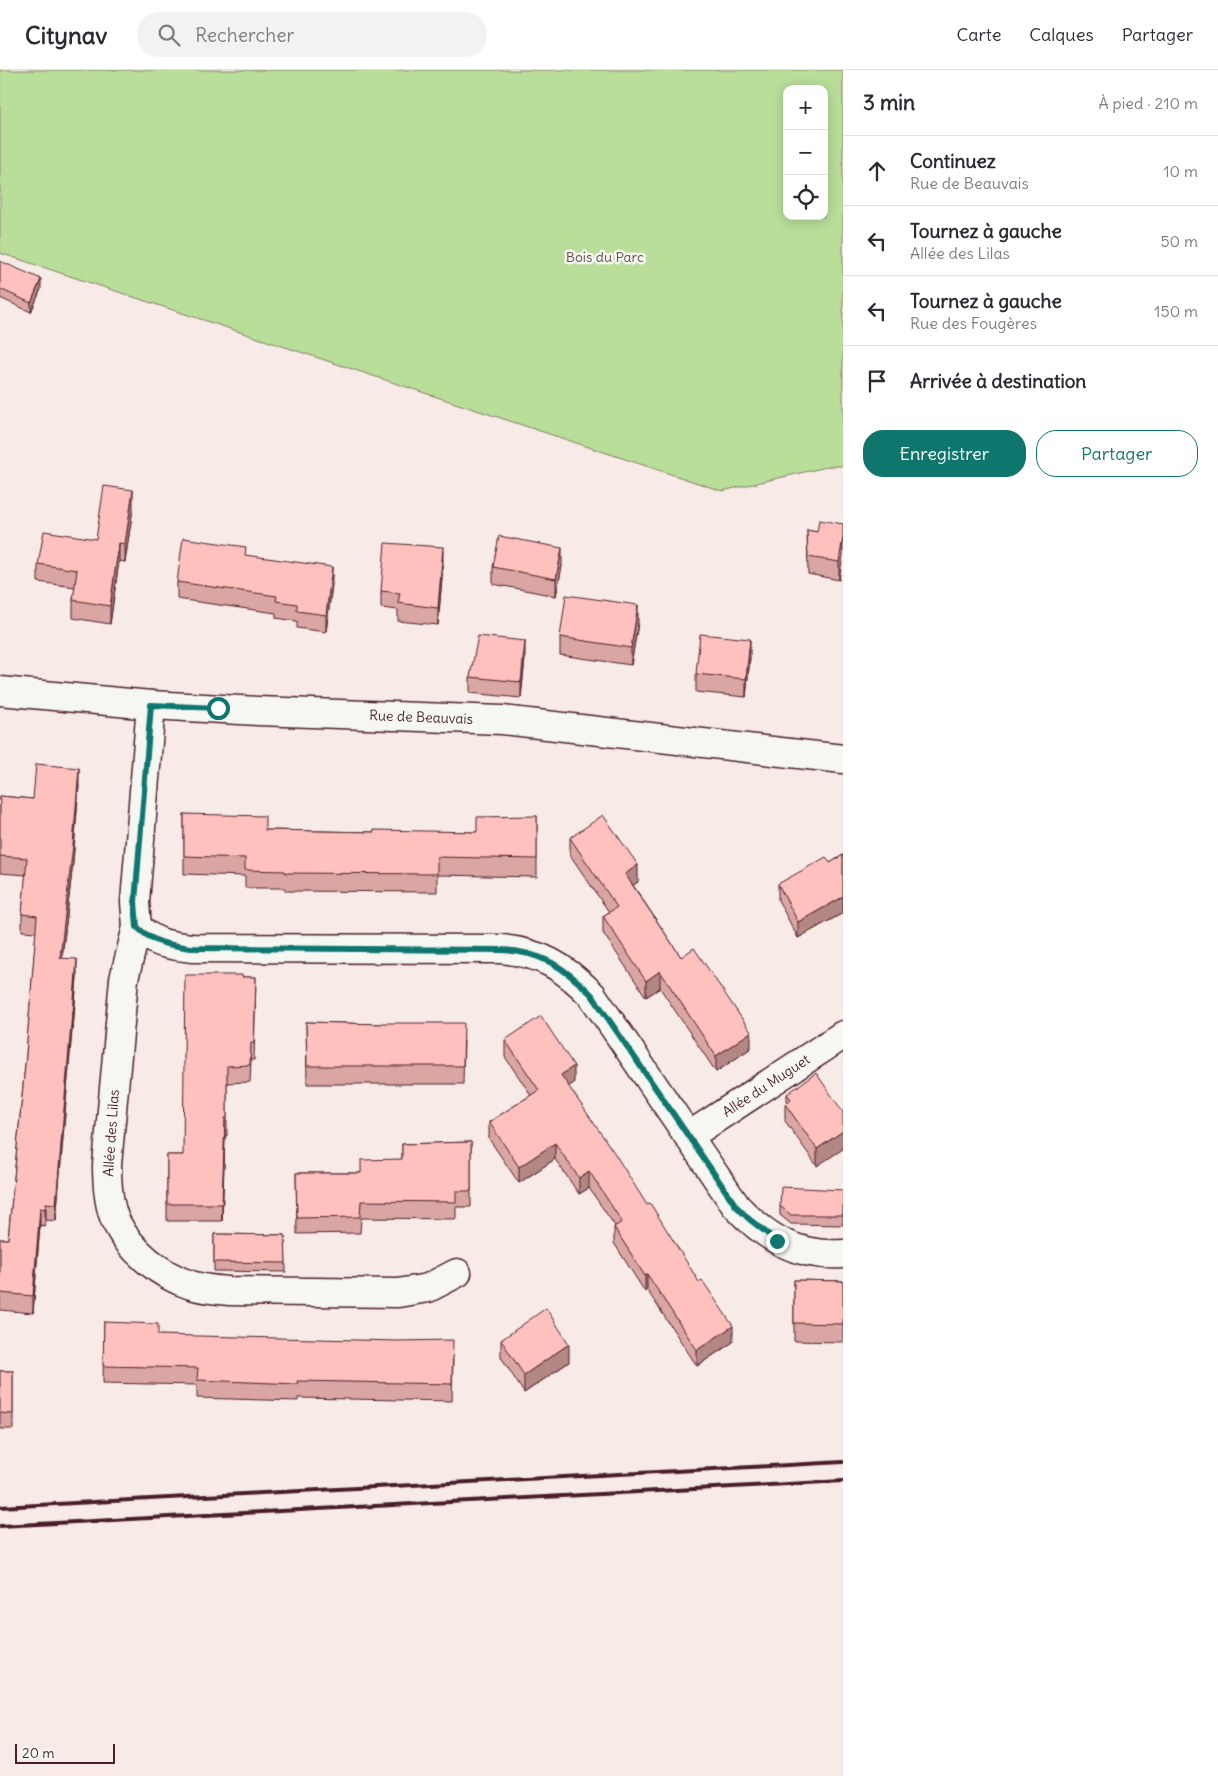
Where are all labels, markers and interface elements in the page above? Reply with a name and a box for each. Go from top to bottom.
search box [137,12,487,57]
text: Citynav [25,20,107,50]
icon: search [155,21,183,49]
text: Rechercher [195,23,294,47]
text: Carte [956,23,1001,46]
text: Calques [1029,23,1094,46]
text: Partager [1122,23,1193,46]
map controls [783,85,828,220]
button: + [783,85,828,130]
text: 3 min [863,89,915,116]
text: À pied · 210 m [1099,93,1198,113]
button: − [783,130,828,175]
text: Continuez [910,149,996,173]
icon: ahead [863,157,891,185]
text: 10 m [1163,161,1198,181]
text: Rue de Beauvais [910,173,1029,193]
button: locate [783,175,828,220]
text: Tournez à gauche [910,219,1062,243]
icon: left [863,227,891,255]
text: 50 m [1160,231,1198,251]
text: Allée des Lilas [910,243,1010,263]
park label: Bois du Parc [566,248,644,266]
text: Tournez à gauche [910,289,1062,313]
icon: left [863,297,891,325]
text: 150 m [1154,301,1198,321]
text: Rue des Fougères [910,313,1037,333]
icon: arrive [863,367,891,395]
text: Arrivée à destination [910,369,1086,393]
button: Enregistrer [863,430,1026,477]
button: Partager [1036,430,1198,477]
route start [207,697,230,720]
street label: Rue de Beauvais [369,706,473,728]
street label: Allée du Muguet [719,1050,813,1121]
street label: Allée des Lilas [99,1089,123,1177]
route end [766,1230,789,1253]
scale bar [15,1741,115,1764]
text: 20 m [22,1744,55,1762]

